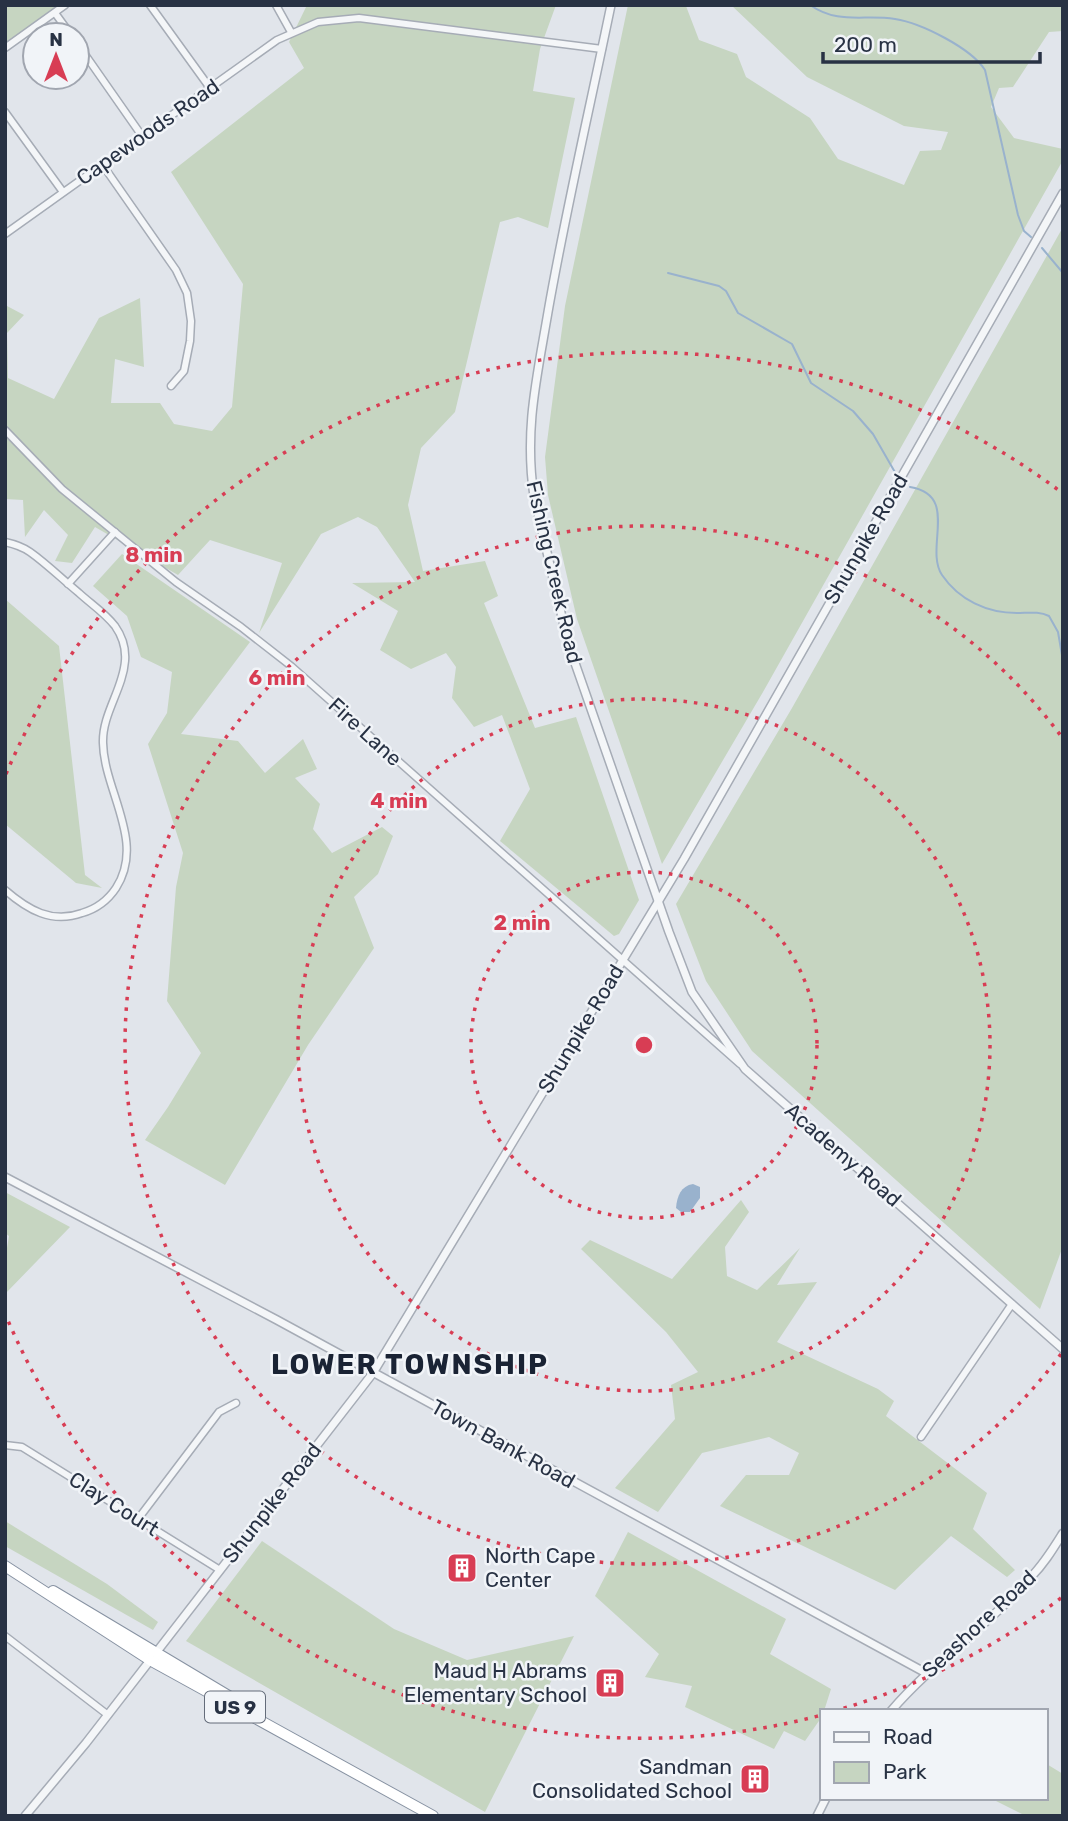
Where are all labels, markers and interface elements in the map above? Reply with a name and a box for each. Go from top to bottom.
north arrow [21,21,91,91]
scale bar [823,21,1040,65]
text: N [49,28,63,51]
text: 200 m [834,32,897,57]
street label: Capewoods Road [72,73,224,190]
street label: Shunpike Road [818,469,913,608]
street label: Fishing Creek Road [521,478,588,666]
text: 8 min [125,542,183,567]
text: 6 min [249,665,305,690]
street label: Fire Lane [324,692,407,771]
text: 4 min [370,788,428,813]
text: 2 min [494,910,550,935]
street label: Shunpike Road [532,960,629,1098]
centre of rings [632,1033,656,1057]
street label: Academy Road [780,1097,906,1212]
district label: LOWER TOWNSHIP [271,1348,549,1381]
street label: Town Bank Road [427,1394,579,1493]
street label: Shunpike Road [217,1438,326,1568]
street label: Clay Court [65,1466,164,1541]
place label: North Cape Center [485,1543,596,1592]
building icon: North Cape Center [445,1551,479,1585]
street label: Seashore Road [917,1565,1041,1683]
place label: Maud H Abrams Elementary School [404,1658,587,1707]
building icon: Maud H Abrams Elementary School [593,1666,627,1700]
road number: US 9 [205,1692,265,1722]
legend [820,1709,1047,1800]
text: Road [883,1724,933,1749]
place label: Sandman Consolidated School [532,1754,732,1803]
text: Park [883,1759,927,1784]
building icon: Sandman Consolidated School [738,1762,772,1796]

